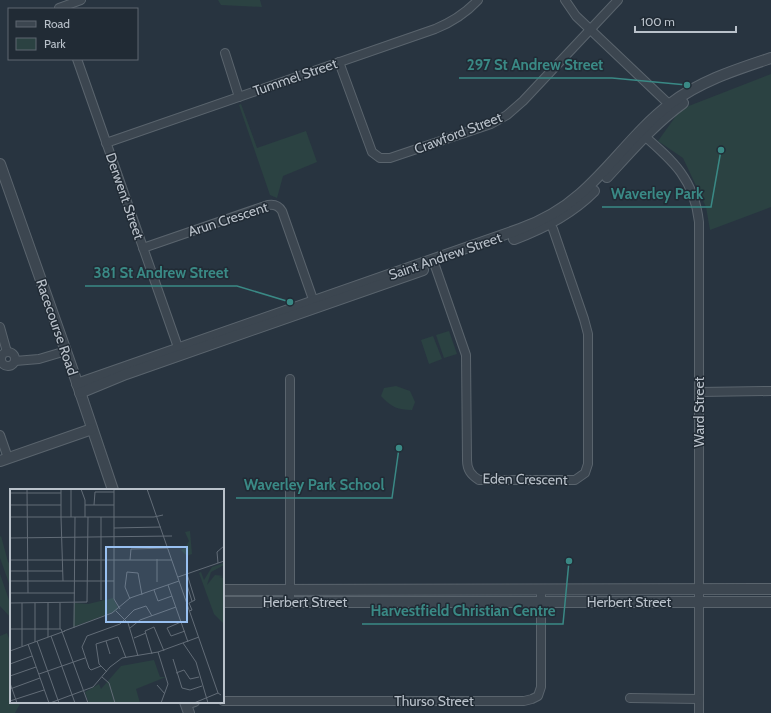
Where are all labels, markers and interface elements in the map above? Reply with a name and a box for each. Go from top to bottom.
legend [8,8,138,60]
scale bar [635,8,736,34]
text: 100 m [641,14,675,29]
text: Road [44,16,70,31]
text: Park [44,36,66,51]
callout: 297 St Andrew Street [459,51,612,78]
street label: Tummel Street [251,54,340,100]
text: 297 St Andrew Street [467,56,603,74]
street label: Crawford Street [411,108,505,158]
street label: Derwent Street [102,150,148,242]
callout: Waverley Park [602,180,711,207]
text: Waverley Park [611,185,704,203]
street label: Arun Crescent [186,198,270,240]
street label: Saint Andrew Street [386,228,504,284]
callout: 381 St Andrew Street [85,259,237,286]
text: 381 St Andrew Street [93,264,229,282]
street label: Racecourse Road [32,276,82,378]
street label: Ward Street [690,376,708,447]
street label: Eden Crescent [482,469,568,489]
callout: Waverley Park School [236,471,392,498]
text: Waverley Park School [244,476,384,494]
inset map [10,489,224,703]
street label: Herbert Street [263,593,348,611]
street label: Herbert Street [587,593,672,611]
callout: Harvestfield Christian Centre [362,597,563,624]
text: Harvestfield Christian Centre [371,602,556,620]
street label: Thurso Street [394,692,474,710]

